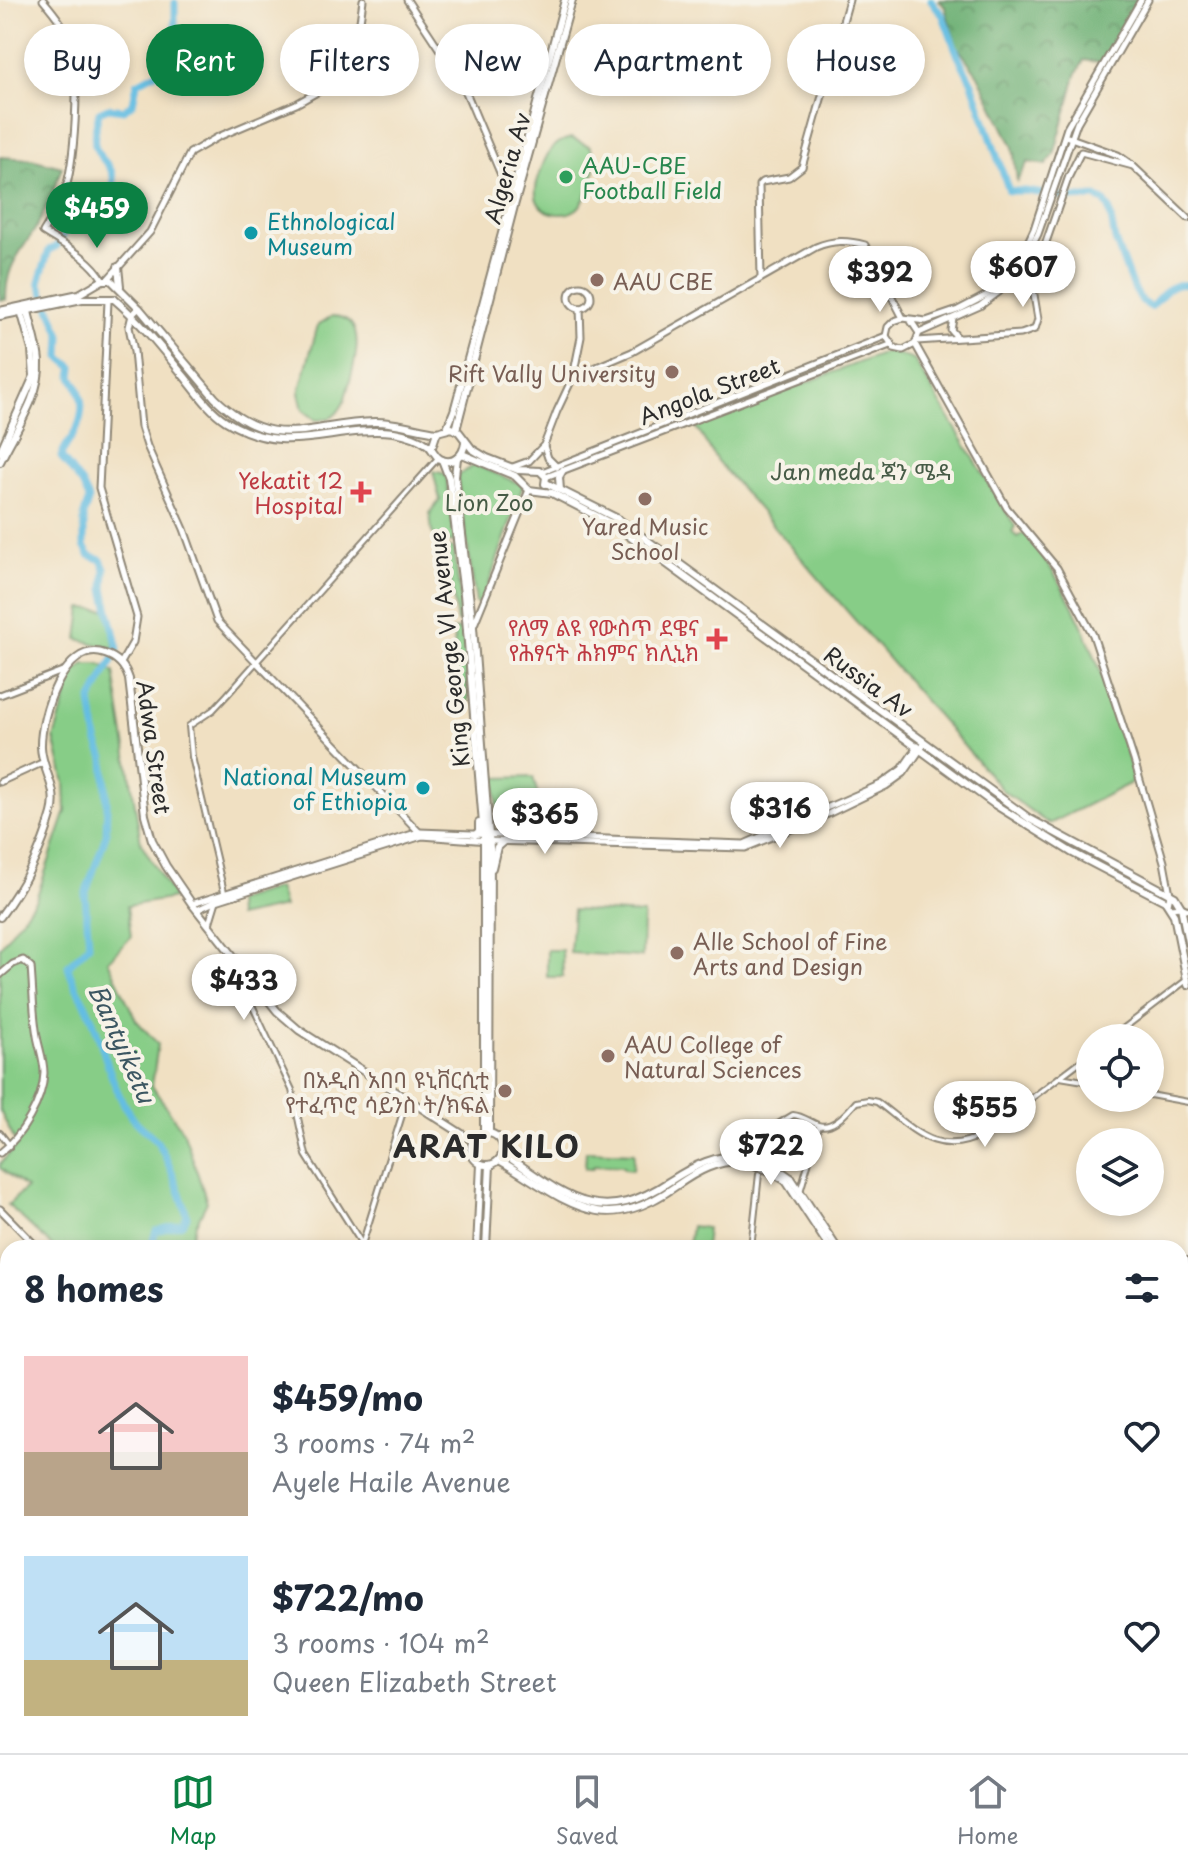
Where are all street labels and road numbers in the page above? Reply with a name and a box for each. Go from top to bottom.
street label: Algeria Av [474,108,538,227]
street label: Angola Street [634,348,784,432]
street label: King George VI Avenue [419,529,477,769]
street label: Russia Av [818,637,921,725]
street label: Adwa Street [129,678,181,816]

